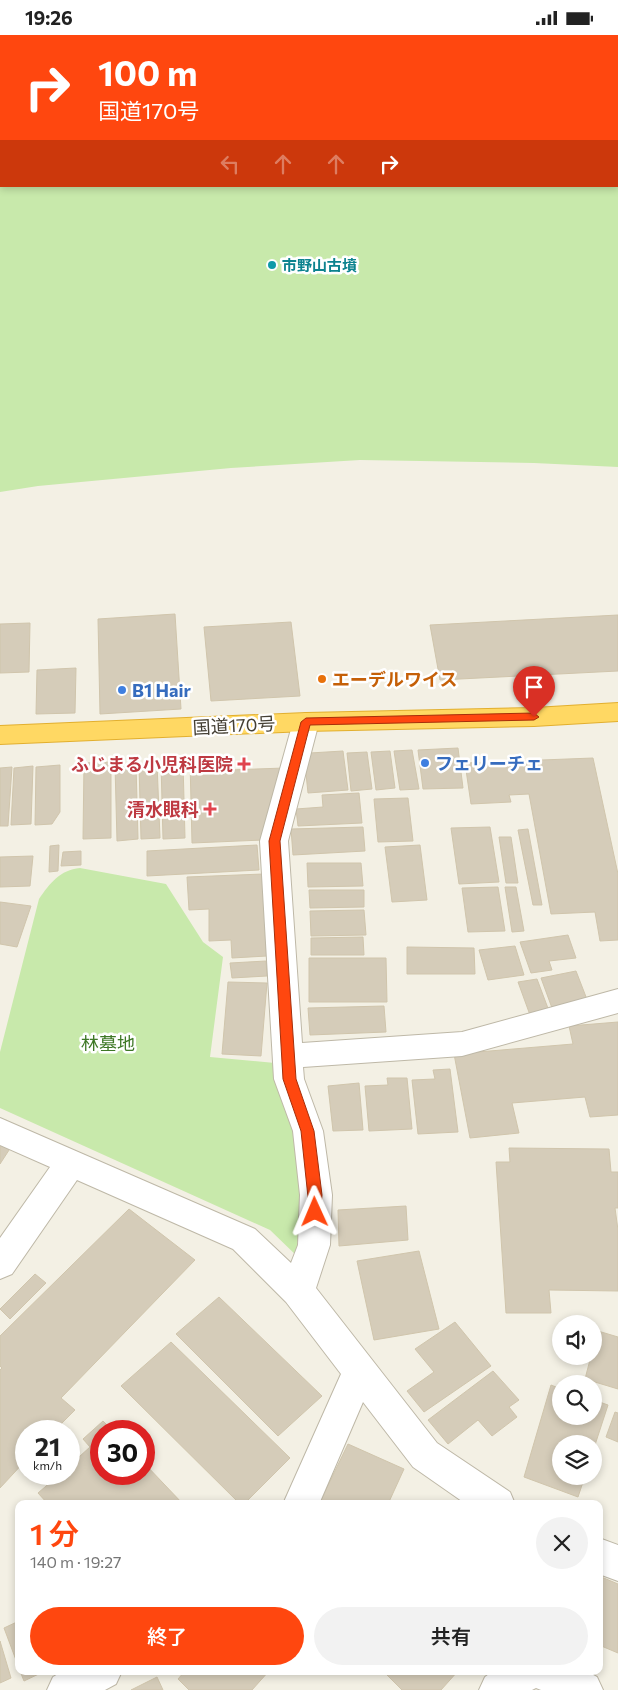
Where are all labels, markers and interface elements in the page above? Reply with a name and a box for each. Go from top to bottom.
text: 19:26 [25,6,73,29]
text: 100 m [98,50,198,93]
icon: right [15,55,80,120]
text: 国道170号 [98,97,199,124]
icon: left [216,150,244,178]
icon: ahead [269,150,297,178]
icon: ahead [322,150,350,178]
icon: right [375,150,403,178]
place label: 市野山古墳 [282,256,357,274]
marker: 市野山古墳 [266,259,278,271]
pin [513,666,555,717]
place label: エーデルワイス [332,668,457,690]
marker: エーデルワイス [316,673,328,685]
icon: arrive [520,673,548,701]
place label: B1 Hair [132,679,191,701]
marker: B1 Hair [116,684,128,696]
street label: 国道170号 [192,712,276,738]
place label: フェリーチェ [435,752,543,774]
place label: ふじまる小児科医院 [71,753,233,775]
marker: ふじまる小児科医院 [237,757,251,771]
marker: フェリーチェ [419,757,431,769]
place label: 清水眼科 [127,798,199,820]
marker: 清水眼科 [203,802,217,816]
park label: 林墓地 [81,1032,135,1054]
position arrow [288,1185,340,1237]
map controls [552,1315,602,1485]
button: sound [552,1315,602,1365]
button: search [552,1375,602,1425]
speed limit sign: 30 [90,1420,155,1485]
text: 21 [35,1431,60,1461]
button: layers [552,1435,602,1485]
text: km/h [33,1458,62,1472]
text: 1 分 [30,1514,79,1551]
button: close [536,1517,588,1569]
text: 140 m · 19:27 [30,1552,121,1571]
button: 終了 [30,1607,304,1665]
button: 共有 [314,1607,588,1665]

